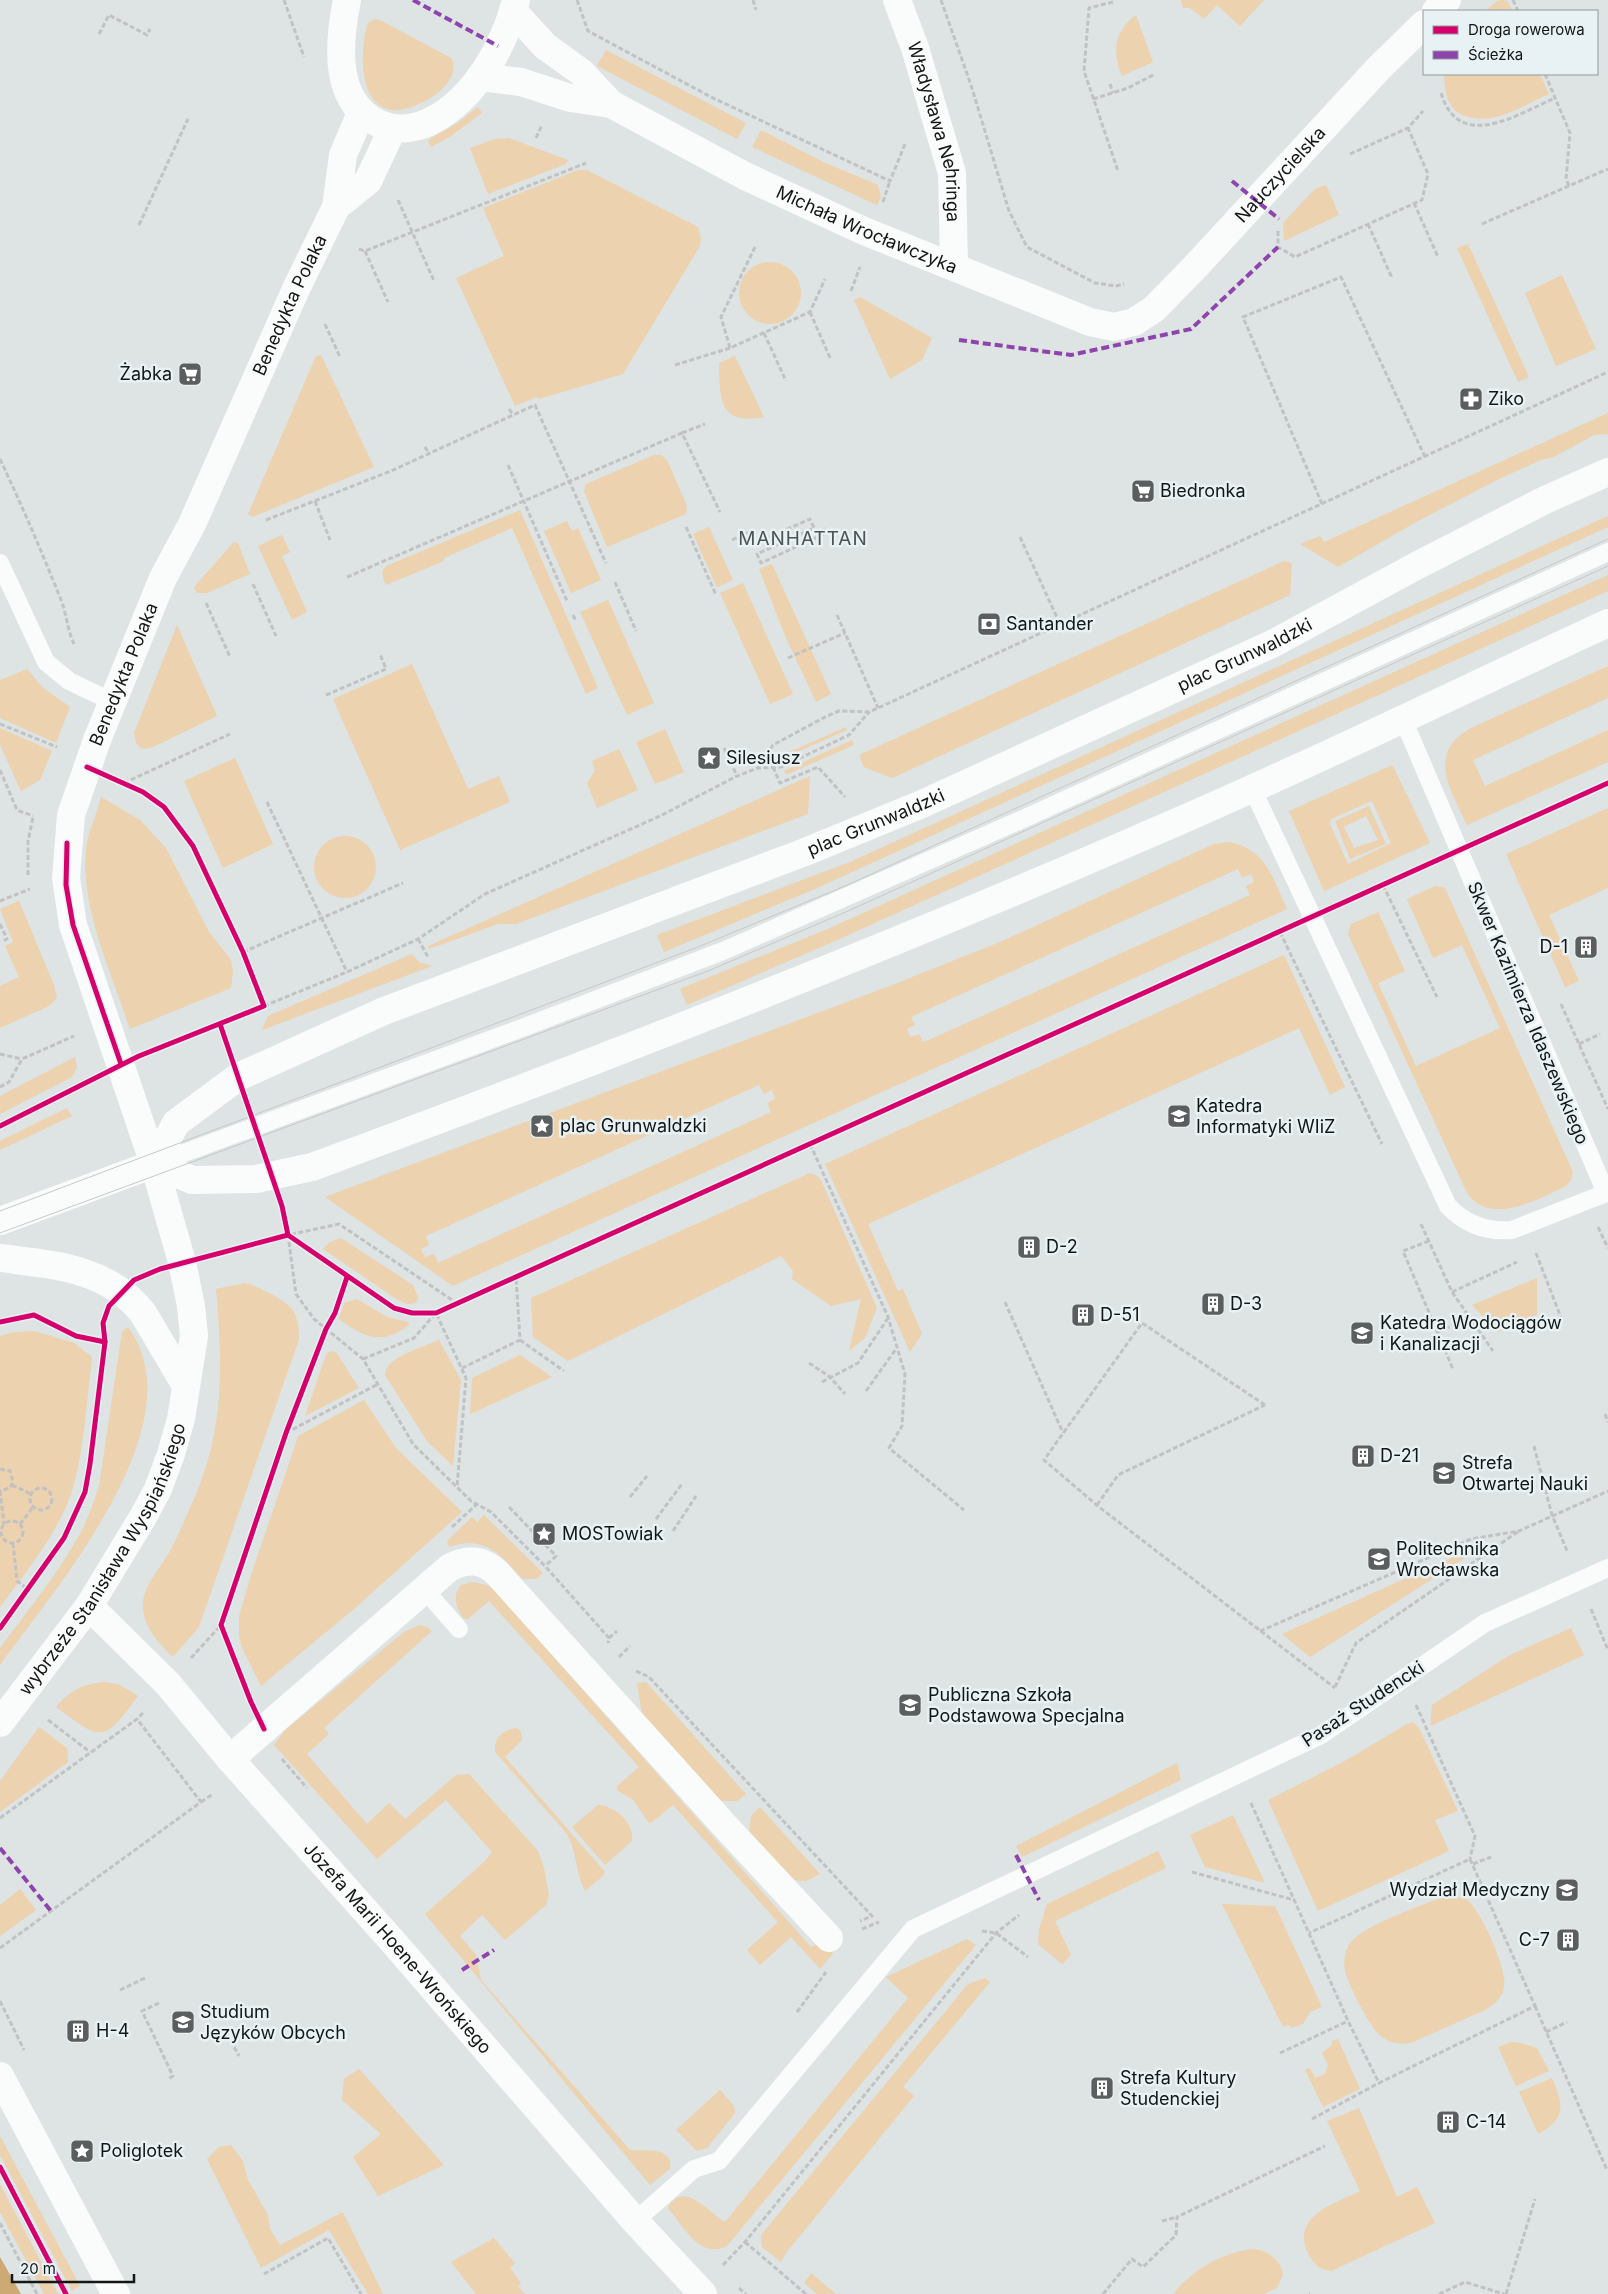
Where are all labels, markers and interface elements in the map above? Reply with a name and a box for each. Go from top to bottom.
legend [1423,10,1598,75]
text: Droga rowerowa [1468,20,1585,39]
street label: Władysława Nehringa [904,39,964,222]
text: Ścieżka [1468,45,1523,64]
street label: Nauczycielska [1231,122,1329,227]
street label: Michała Wrocławczyka [773,181,960,277]
street label: Benedykta Polaka [248,231,331,379]
supermarket icon: Żabka [177,361,203,387]
place label: Żabka [120,362,172,384]
pharmacy icon: Ziko [1458,386,1484,412]
place label: Ziko [1488,388,1524,409]
supermarket icon: Biedronka [1130,478,1156,504]
place label: Biedronka [1160,480,1246,501]
district label: MANHATTAN [738,527,868,550]
street label: Benedykta Polaka [85,600,162,749]
bank icon: Santander [976,611,1002,637]
place label: Santander [1006,613,1094,634]
street label: plac Grunwaldzki [1174,613,1315,696]
place icon: Silesiusz [696,745,722,771]
place label: Silesiusz [726,747,801,768]
street label: plac Grunwaldzki [804,784,948,860]
street label: Skwer Kazimierza Idaszewskiego [1463,878,1593,1147]
building icon: D-1 [1573,934,1599,960]
place label: D-1 [1539,936,1568,957]
place label: Katedra Informatyki WIiZ [1196,1095,1335,1137]
school or university icon: Katedra Informatyki WIiZ [1166,1103,1192,1129]
place icon: plac Grunwaldzki [529,1113,555,1139]
place label: plac Grunwaldzki [560,1115,707,1136]
building icon: D-2 [1016,1234,1042,1260]
place label: D-2 [1046,1236,1078,1257]
building icon: D-3 [1200,1291,1226,1317]
place label: D-3 [1230,1293,1262,1314]
building icon: D-51 [1070,1302,1096,1328]
place label: D-51 [1100,1304,1140,1325]
place label: Katedra Wodociągów i Kanalizacji [1380,1312,1562,1354]
school or university icon: Katedra Wodociągów i Kanalizacji [1349,1320,1375,1346]
street label: wybrzeże Stanisława Wyspiańskiego [14,1420,189,1699]
building icon: D-21 [1350,1443,1376,1469]
place label: D-21 [1380,1445,1419,1466]
place label: Strefa Otwartej Nauki [1462,1452,1588,1494]
school or university icon: Strefa Otwartej Nauki [1431,1460,1457,1486]
place icon: MOSTowiak [531,1521,557,1547]
place label: MOSTowiak [562,1523,663,1544]
place label: Politechnika Wrocławska [1396,1538,1499,1580]
school or university icon: Politechnika Wrocławska [1366,1546,1392,1572]
street label: Pasaż Studencki [1298,1656,1428,1751]
place label: Publiczna Szkoła Podstawowa Specjalna [928,1684,1125,1726]
school or university icon: Publiczna Szkoła Podstawowa Specjalna [897,1692,923,1718]
street label: Józefa Marii Hoene-Wrońskiego [299,1838,496,2058]
school or university icon: Wydział Medyczny [1554,1877,1580,1903]
place label: Wydział Medyczny [1390,1879,1550,1900]
building icon: C-7 [1555,1927,1581,1953]
place label: C-7 [1519,1929,1550,1950]
place label: Studium Języków Obcych [200,2001,346,2043]
school or university icon: Studium Języków Obcych [170,2009,196,2035]
building icon: H-4 [65,2018,91,2044]
place label: H-4 [96,2020,129,2041]
place label: Strefa Kultury Studenckiej [1120,2067,1236,2109]
building icon: Strefa Kultury Studenckiej [1089,2075,1115,2101]
building icon: C-14 [1435,2109,1461,2135]
place label: C-14 [1466,2111,1506,2132]
place icon: Poliglotek [69,2138,95,2164]
place label: Poliglotek [100,2140,183,2161]
scale bar [12,2252,135,2284]
text: 20 m [20,2259,56,2278]

